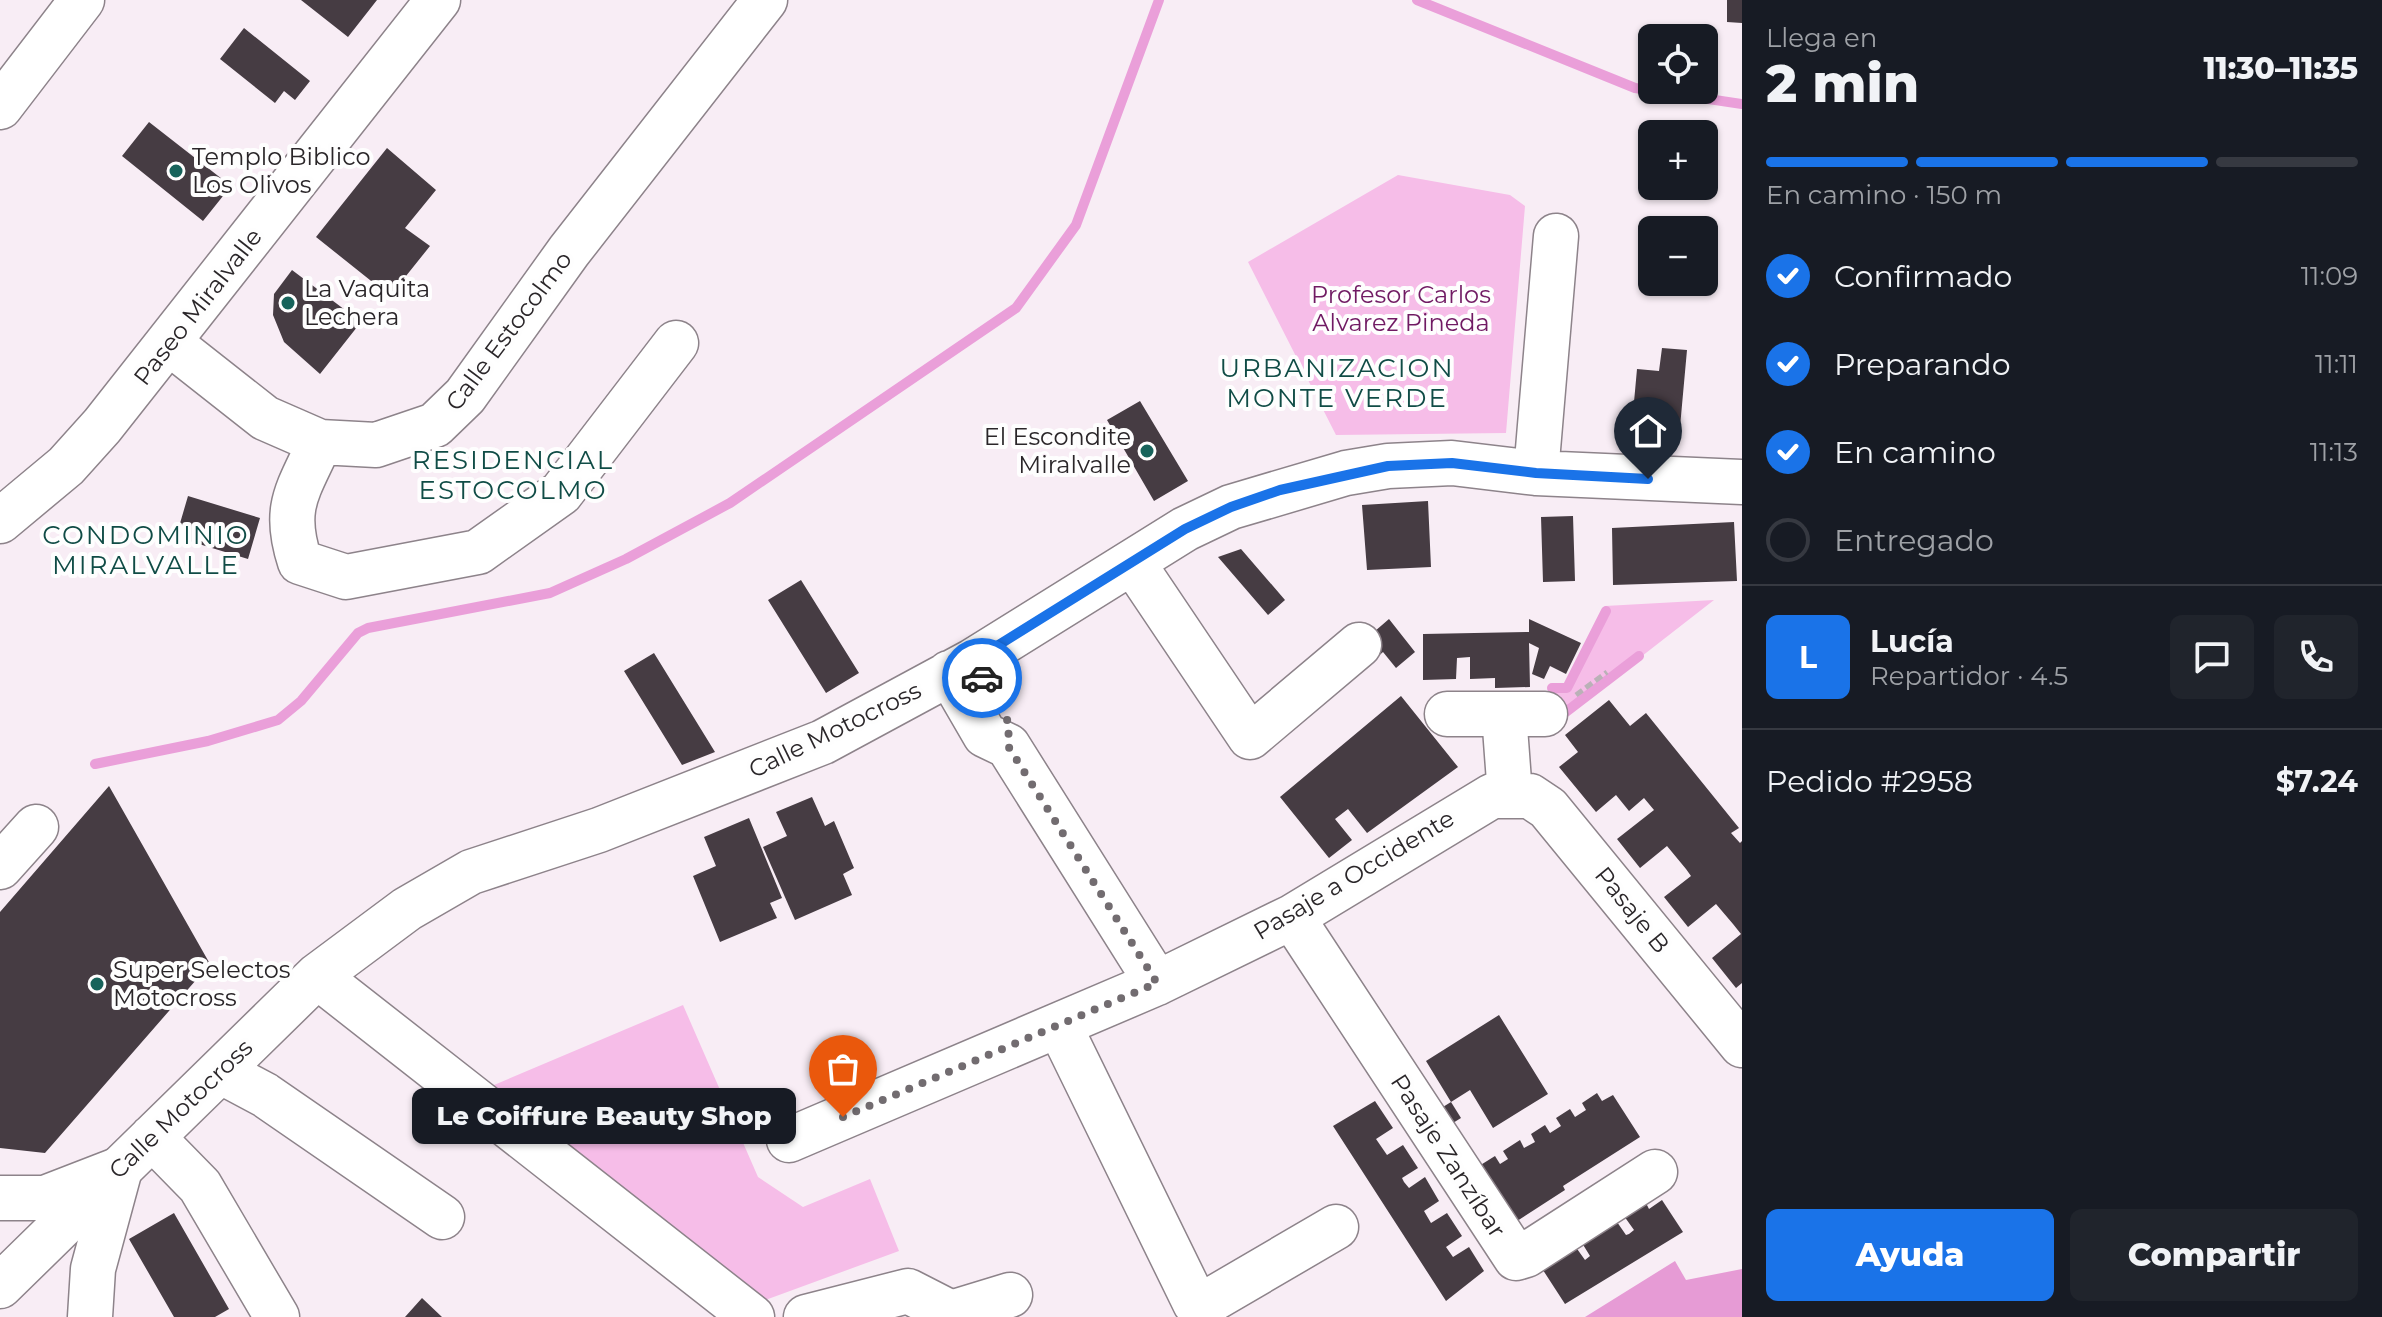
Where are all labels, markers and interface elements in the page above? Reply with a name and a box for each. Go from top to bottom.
text: Llega en [1766,22,1877,54]
map controls [1638,24,1718,296]
button: locate [1638,24,1718,104]
text: 11:30–11:35 [2203,50,2358,87]
text: 2 min [1766,52,1919,115]
button: + [1638,120,1718,200]
place label: Templo Biblico Los Olivos [192,142,371,199]
marker: Templo Biblico Los Olivos [167,162,185,180]
text: En camino · 150 m [1766,179,2002,211]
button: − [1638,216,1718,296]
street label: Paseo Miralvalle [127,222,268,391]
street label: Calle Estocolmo [439,245,578,416]
icon: check [1766,254,1810,298]
text: Confirmado [1834,258,2012,295]
text: 11:09 [2301,260,2358,292]
place label: La Vaquita Lechera [304,274,430,331]
park label: Profesor Carlos Alvarez Pineda [1311,280,1491,337]
marker: La Vaquita Lechera [279,294,297,312]
icon: check [1766,342,1810,386]
text: Preparando [1834,346,2011,383]
text: 11:11 [2315,348,2358,380]
district label: URBANIZACION MONTE VERDE [1219,352,1455,414]
pin [1614,397,1682,479]
icon: home [1626,409,1670,453]
place label: El Escondite Miralvalle [984,422,1131,479]
icon: check [1766,430,1810,474]
text: En camino [1834,434,1996,471]
text: 11:13 [2310,436,2358,468]
marker: El Escondite Miralvalle [1138,442,1156,460]
district label: RESIDENCIAL ESTOCOLMO [412,444,614,506]
district label: CONDOMINIO MIRALVALLE [42,519,250,581]
text: Entregado [1834,522,1994,559]
button: chat [2170,615,2254,699]
button: phone [2274,615,2358,699]
text: Lucía [1870,623,1954,660]
courier [942,638,1022,718]
text: L [1799,639,1817,676]
icon: car [960,656,1004,700]
text: Repartidor · 4.5 [1870,660,2068,692]
street label: Calle Motocross [744,675,926,784]
text: Pedido #2958 [1766,763,1973,800]
text: $7.24 [2276,763,2358,800]
street label: Pasaje a Occidente [1248,803,1459,946]
street label: Pasaje B [1589,861,1676,959]
place label: Super Selectos Motocross [113,955,291,1012]
marker: Super Selectos Motocross [88,975,106,993]
street label: Calle Motocross [103,1033,258,1184]
pin [809,1035,877,1117]
icon: bag [821,1047,865,1091]
street label: Pasaje Zanzíbar [1385,1069,1512,1243]
callout: Le Coiffure Beauty Shop [411,1089,795,1145]
text: Le Coiffure Beauty Shop [436,1100,772,1132]
button: Ayuda [1766,1209,2054,1301]
button: Compartir [2070,1209,2358,1301]

